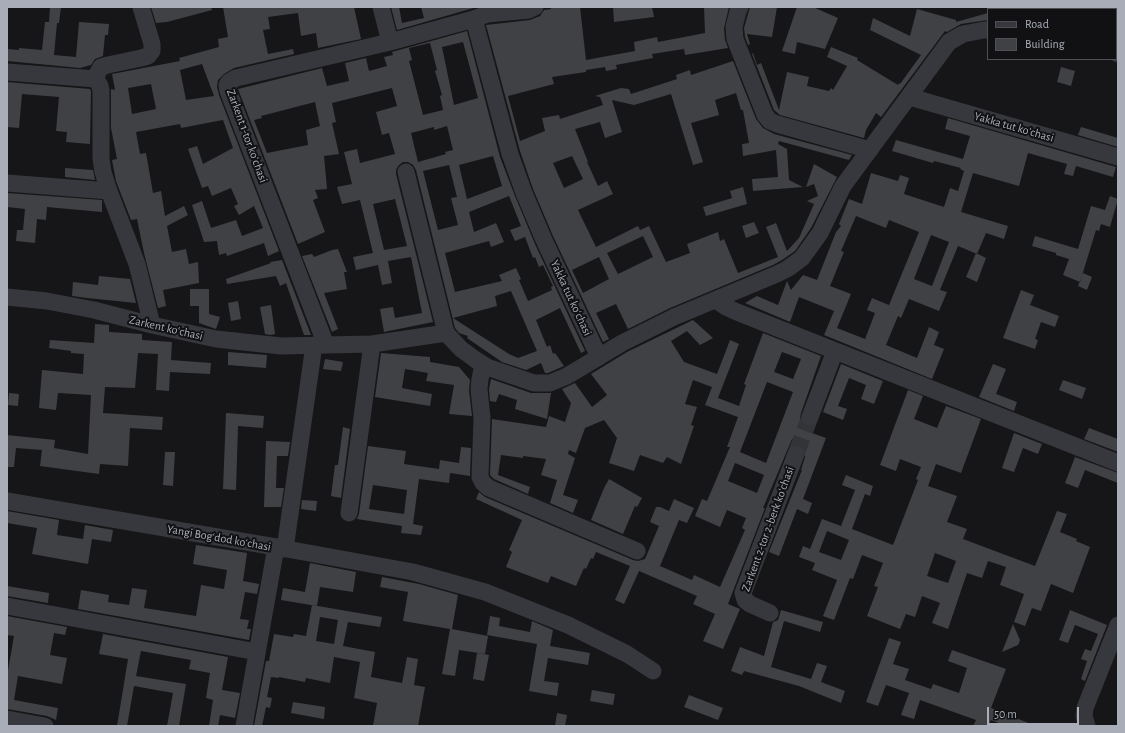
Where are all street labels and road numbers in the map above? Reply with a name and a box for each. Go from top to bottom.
street label: Zarkent 1-tor koʻchasi [223,87,271,185]
street label: Yakka tut koʻchasi [973,109,1055,145]
street label: Yakka tut koʻchasi [547,258,595,338]
street label: Zarkent koʻchasi [128,313,204,343]
street label: Zarkent 2-tor 2-berk koʻchasi [739,465,797,593]
street label: Yangi Bogʻdod koʻchasi [166,522,272,554]

